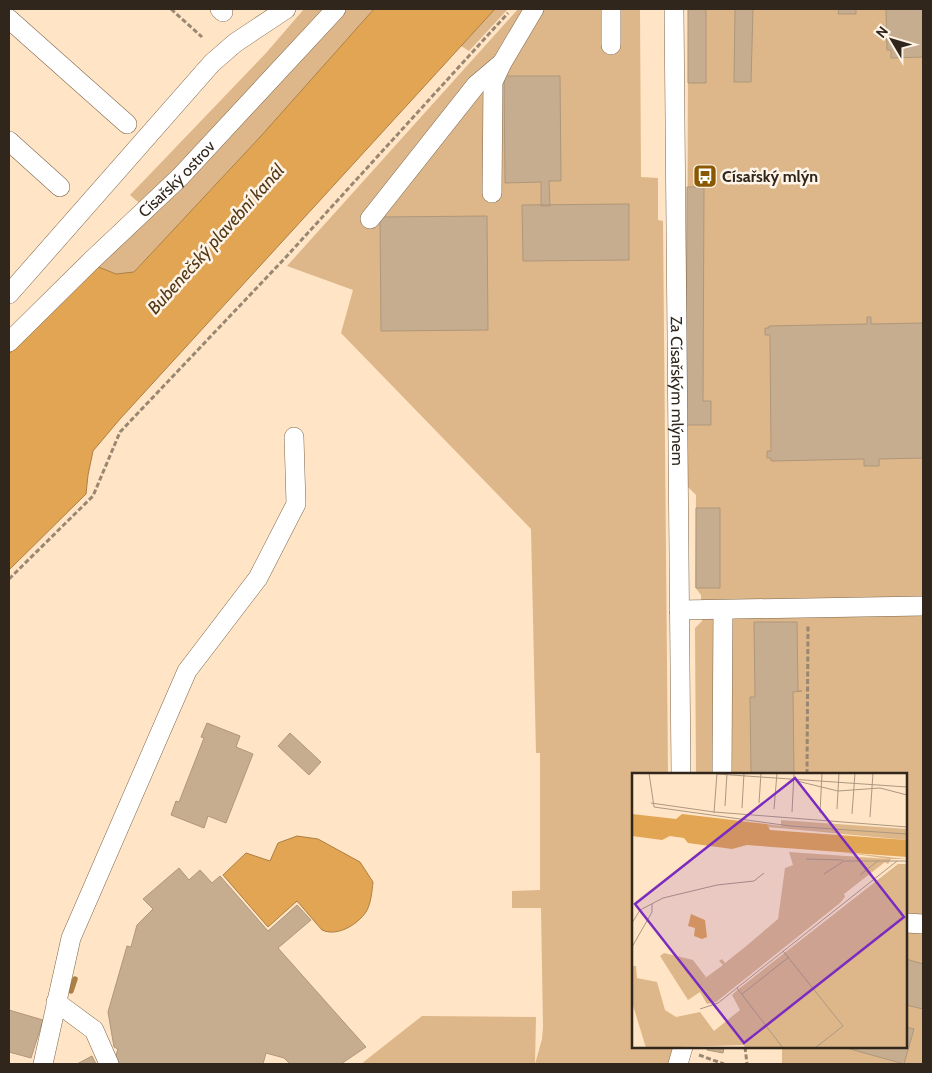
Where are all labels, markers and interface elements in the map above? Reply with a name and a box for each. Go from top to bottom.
north arrow [867,15,917,65]
text: N [872,23,892,41]
street label: Císařský ostrov [134,136,219,221]
water label: Bubenečský plavební kanál [143,159,290,319]
bus stop icon: Císařský mlýn [692,163,718,189]
place label: Císařský mlýn [722,167,818,186]
street label: Za Císařským mlýnem [667,316,688,466]
inset map [632,773,907,1048]

